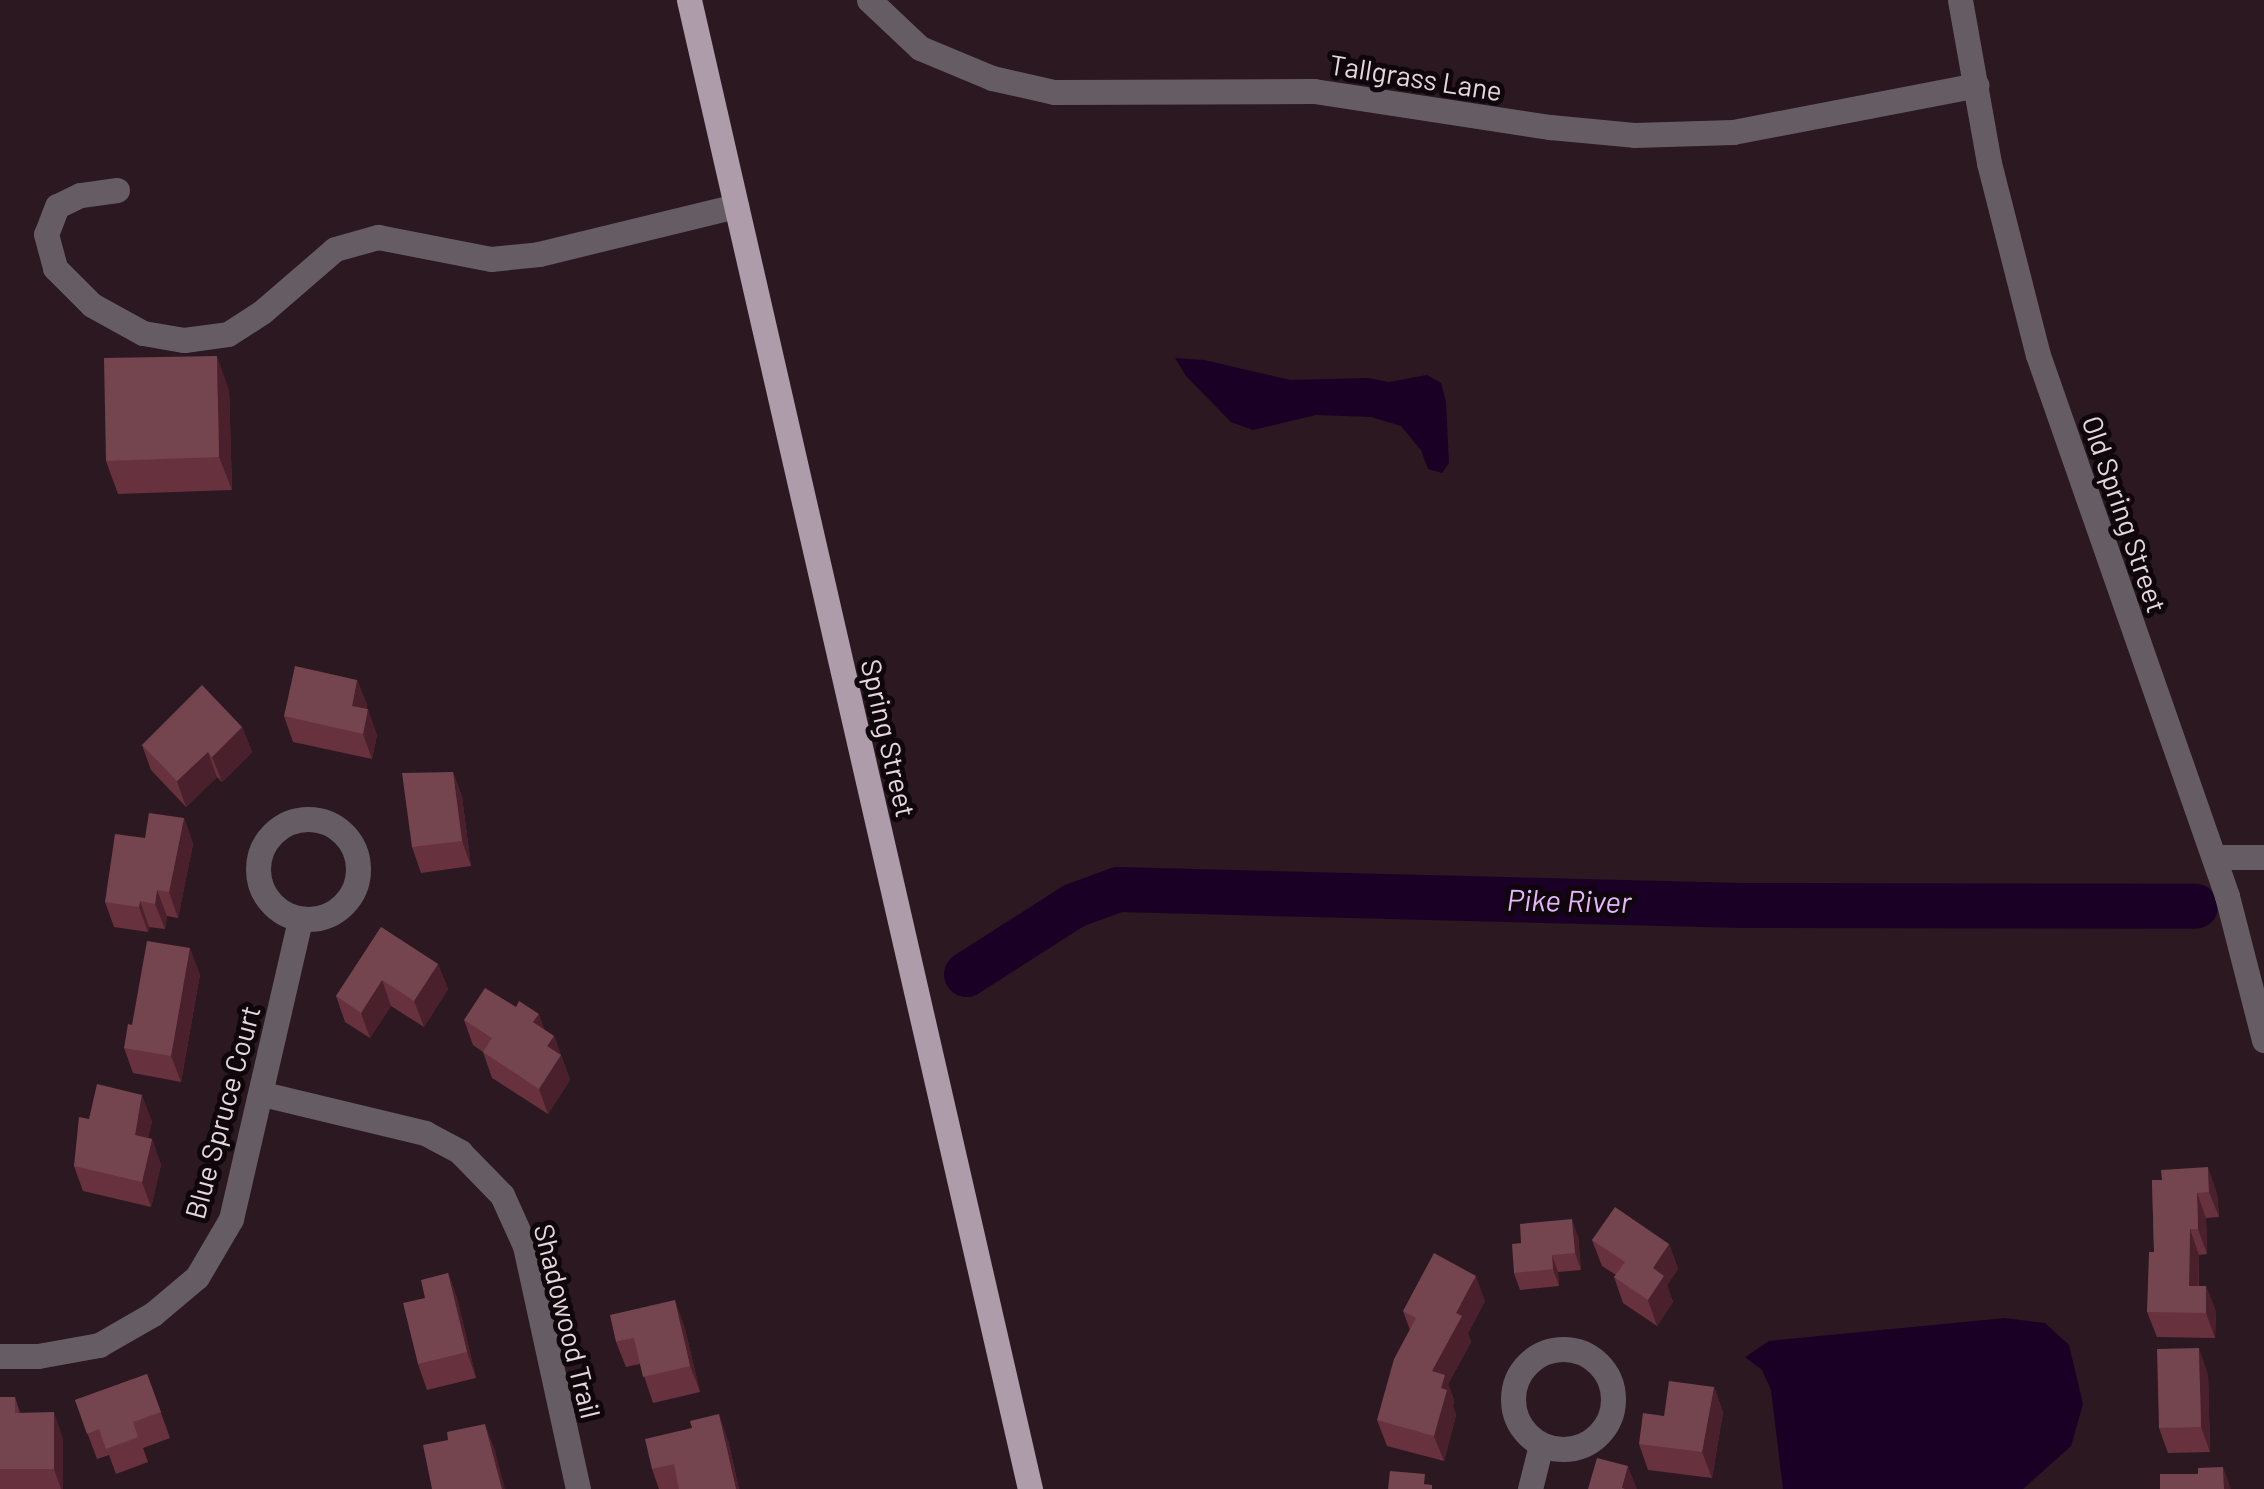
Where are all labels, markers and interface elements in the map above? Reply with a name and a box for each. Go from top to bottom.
street label: Tallgrass Lane [1327,47,1505,107]
street label: Old Spring Street [2076,411,2174,617]
street label: Spring Street [854,656,924,820]
water label: Pike River [1506,881,1632,919]
street label: Blue Spruce Court [177,1002,267,1222]
street label: Shadowood Trail [528,1220,608,1422]

